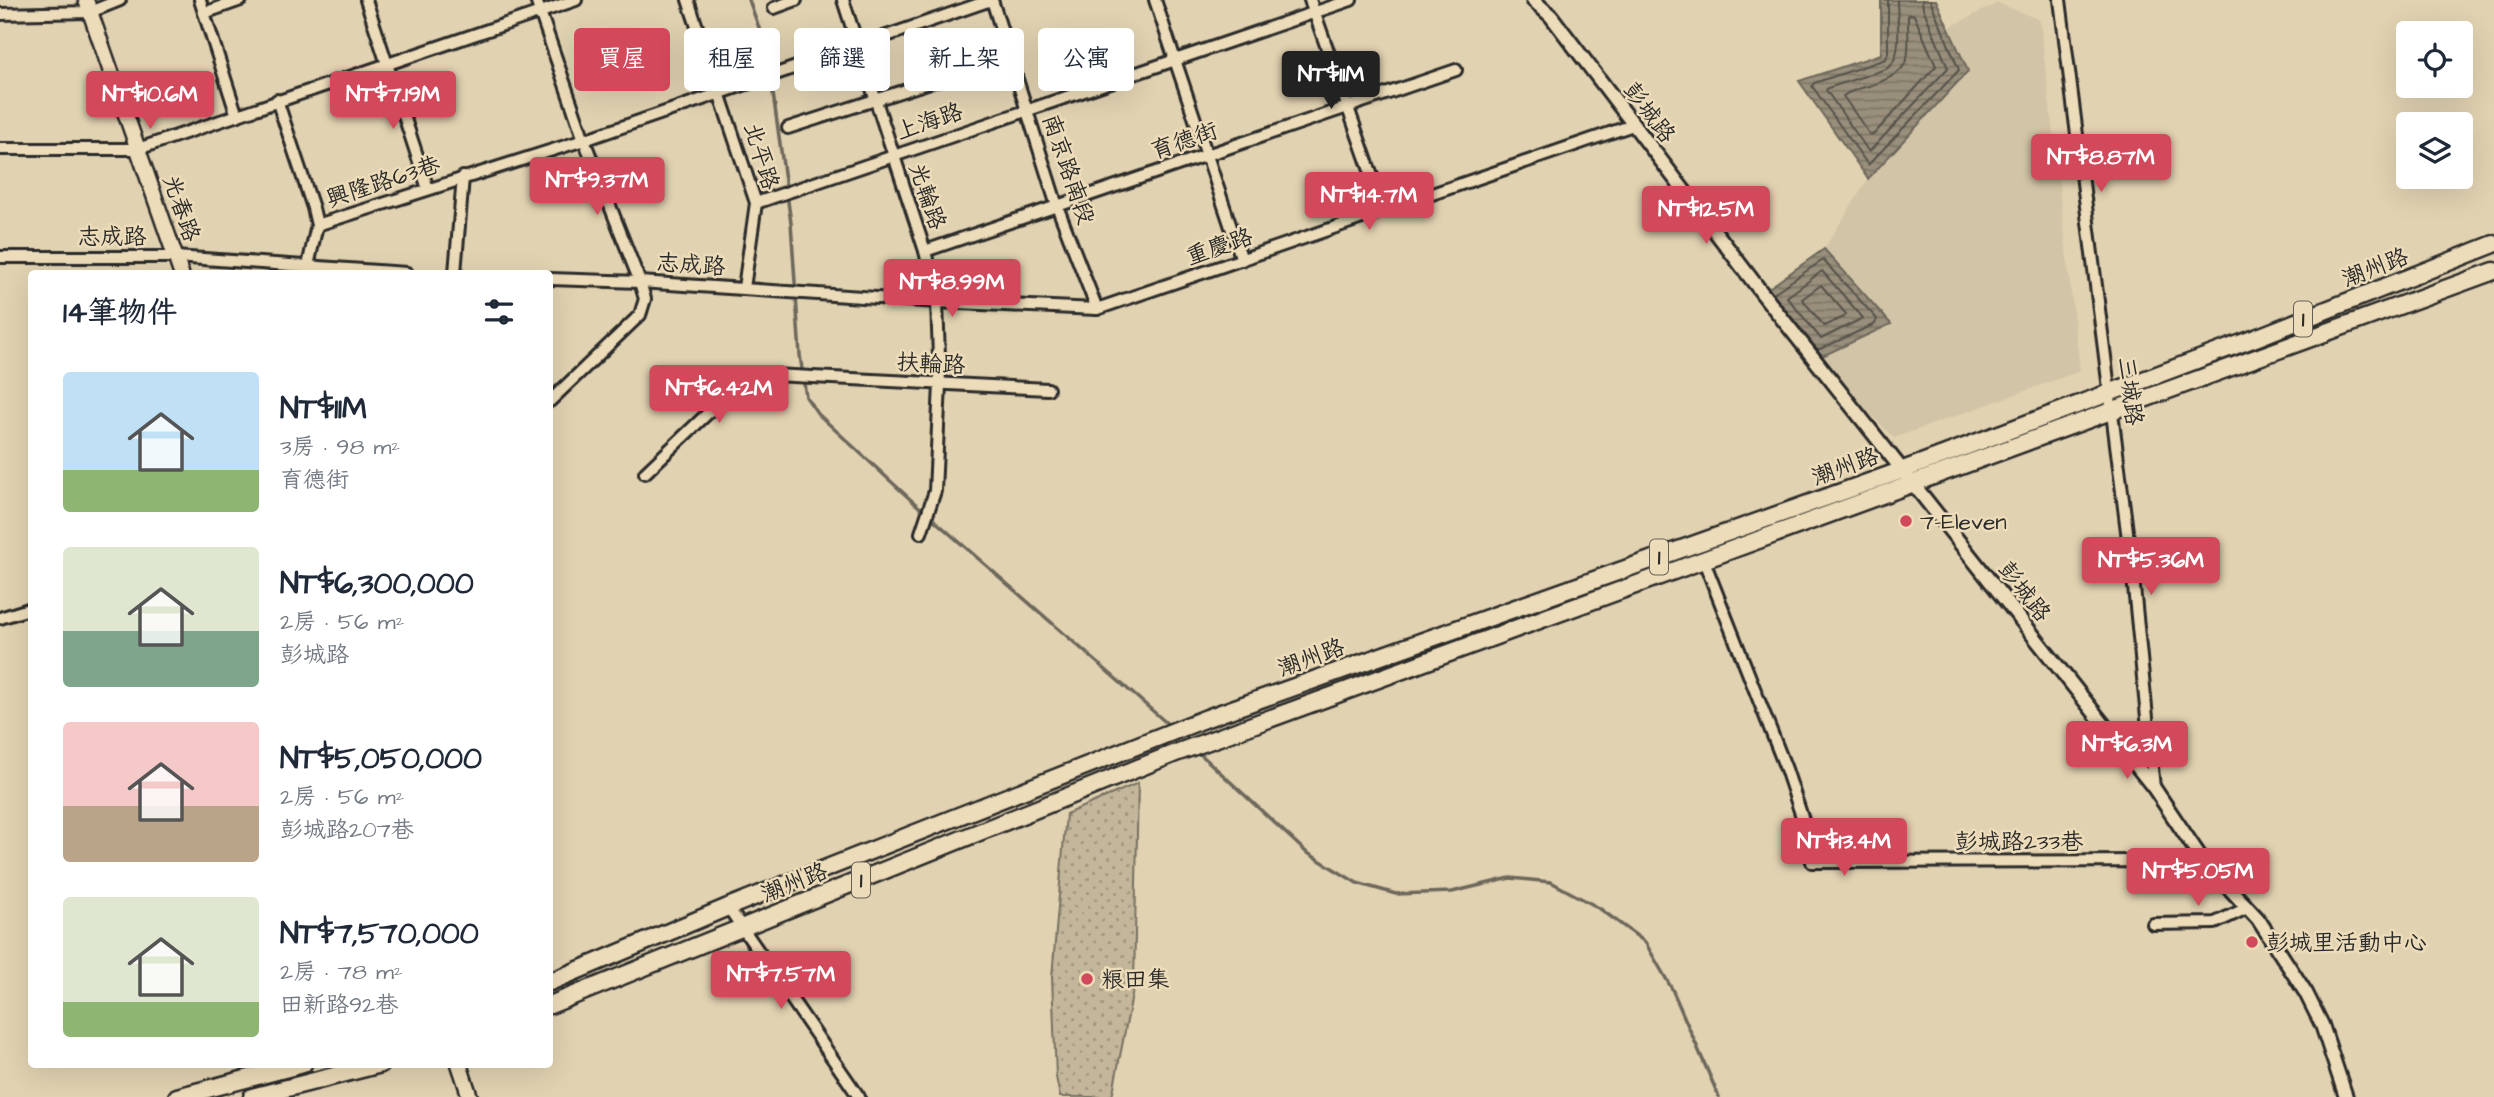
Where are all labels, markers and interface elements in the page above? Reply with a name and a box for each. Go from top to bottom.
map controls [2396,21,2473,189]
button: locate [2396,21,2473,98]
chip: 買屋 [574,28,670,91]
chip: 租屋 [684,28,780,91]
chip: 篩選 [794,28,890,91]
chip: 新上架 [904,28,1024,91]
chip: 公寓 [1038,28,1134,91]
pin: NT$11M [1274,52,1388,111]
text: NT$11M [1298,58,1364,90]
pin: NT$10.6M [78,72,222,131]
pin: NT$7.19M [321,72,465,131]
street label: 彭城路 [1616,75,1683,150]
text: NT$10.6M [102,78,198,110]
text: NT$7.19M [346,78,440,110]
street label: 上海路 [891,96,967,148]
street label: 南京路南段 [1034,110,1102,229]
button: layers [2396,112,2473,189]
street label: 育德街 [1146,115,1222,167]
street label: 北平路 [736,119,786,194]
pin: NT$8.87M [2029,134,2173,194]
text: NT$8.87M [2047,141,2155,173]
street label: 興隆路63巷 [322,148,445,215]
pin: NT$9.37M [525,158,669,217]
street label: 光輪路 [901,158,953,234]
text: NT$9.37M [546,164,648,196]
street label: 光春路 [155,170,207,246]
pin: NT$14.7M [1297,173,1441,232]
text: NT$14.7M [1321,179,1417,211]
pin: NT$12.5M [1634,187,1778,246]
text: NT$12.5M [1658,193,1754,225]
street label: 志成路 [78,221,147,253]
street label: 重慶路 [1181,221,1257,273]
street label: 潮州路 [2337,241,2413,295]
street label: 志成路 [655,247,726,283]
pin: NT$8.99M [880,260,1024,319]
text: NT$8.99M [900,266,1004,298]
text: 14筆物件 [63,292,177,334]
icon: filters [480,293,518,331]
road number: 1 [2294,302,2312,336]
street label: 扶輪路 [896,346,966,382]
street label: 三城路 [2110,355,2150,427]
pin: NT$6.42M [647,366,791,425]
text: NT$6.42M [665,372,773,404]
text: NT$11M [280,388,367,430]
icon: home [119,400,203,484]
text: 3房 · 98 m² [280,431,400,463]
street label: 潮州路 [1807,440,1883,494]
text: 育德街 [280,464,349,496]
place label: 7-Eleven [1920,506,2007,538]
marker: 7-Eleven [1898,513,1914,529]
pin: NT$5.36M [2079,538,2223,597]
road number: 1 [1650,540,1668,574]
text: NT$5.36M [2098,544,2204,576]
street label: 彭城路 [1990,555,2058,629]
text: NT$6,300,000 [280,563,474,605]
icon: home [119,575,203,659]
text: 2房 · 56 m² [280,606,404,638]
street label: 潮州路 [1273,631,1349,685]
text: 彭城路 [280,639,349,671]
pin: NT$6.3M [2062,722,2192,781]
text: NT$6.3M [2082,728,2172,760]
text: NT$5,050,000 [280,738,482,780]
icon: home [119,750,203,834]
text: 2房 · 56 m² [280,781,404,813]
text: 彭城路207巷 [280,814,414,846]
pin: NT$13.4M [1772,818,1916,878]
text: NT$13.4M [1797,825,1891,857]
street label: 彭城路233巷 [1955,826,2084,858]
pin: NT$5.05M [2126,848,2270,908]
street label: 潮州路 [756,855,832,911]
text: NT$5.05M [2143,855,2253,887]
road number: 1 [852,862,870,898]
text: NT$7,570,000 [280,913,479,955]
icon: home [119,925,203,1009]
place label: 彭城里活動中心 [2266,927,2427,959]
marker: 彭城里活動中心 [2244,934,2260,950]
pin: NT$7.57M [709,951,853,1011]
text: 2房 · 78 m² [280,956,403,988]
text: NT$7.57M [727,958,835,990]
place label: 粮田集 [1101,964,1170,996]
marker: 粮田集 [1079,971,1095,987]
text: 田新路92巷 [280,989,398,1021]

